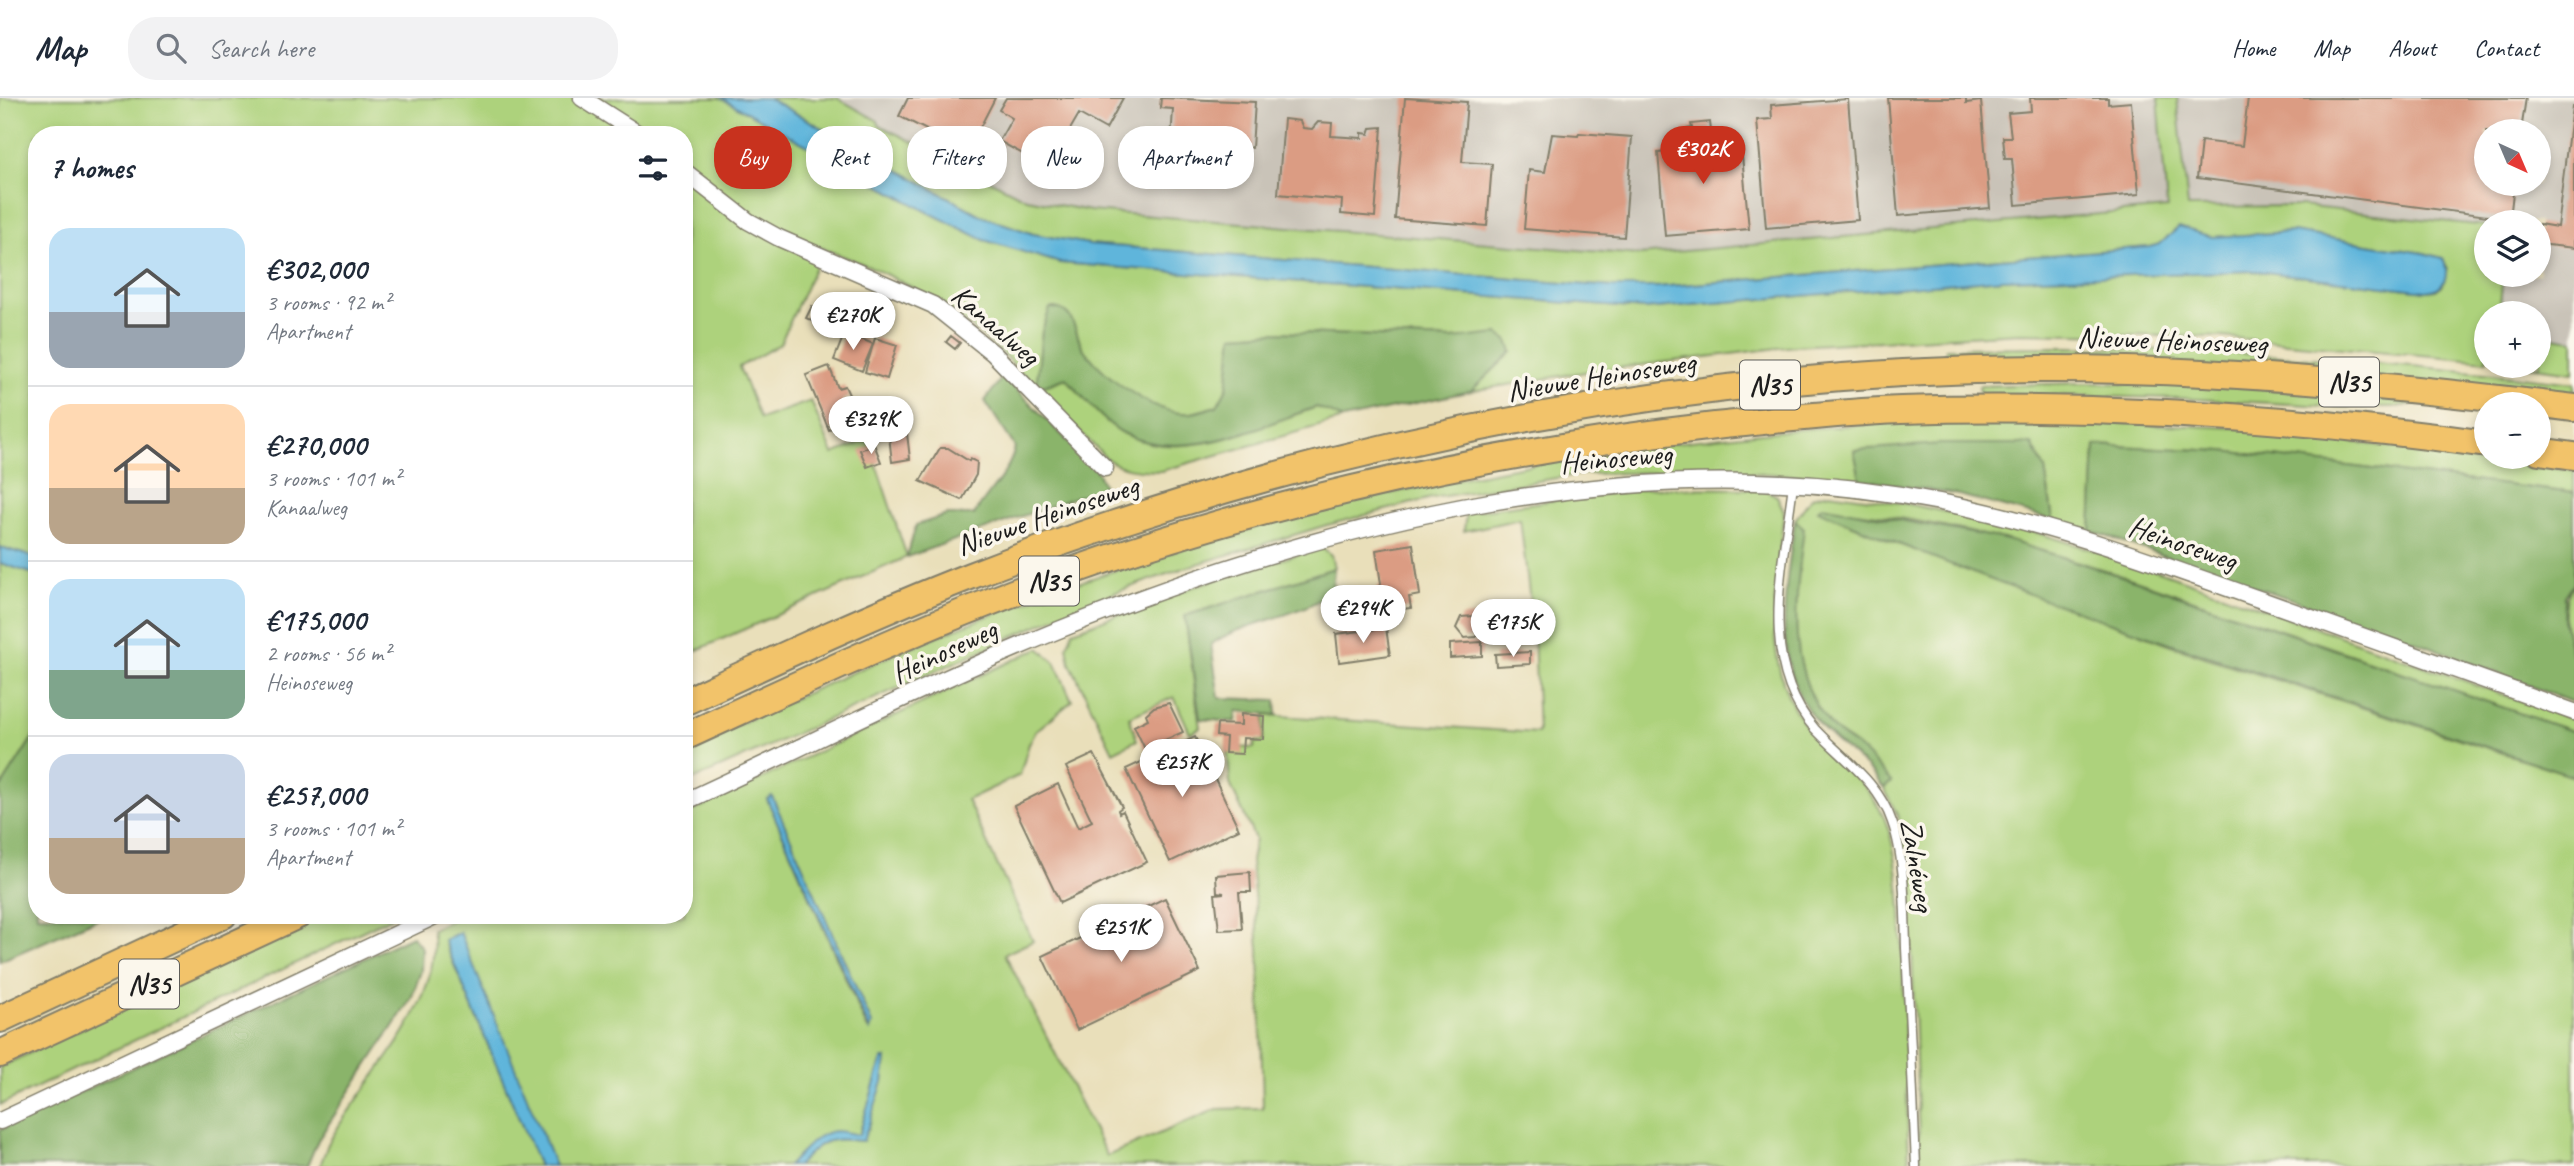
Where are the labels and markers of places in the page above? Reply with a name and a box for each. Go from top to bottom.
pin: €302K [1654,126,1752,186]
pin: €270K [804,292,902,352]
pin: €329K [822,396,920,456]
pin: €294K [1314,586,1412,645]
pin: €175K [1464,600,1562,659]
pin: €257K [1133,740,1231,799]
pin: €251K [1072,904,1170,964]

